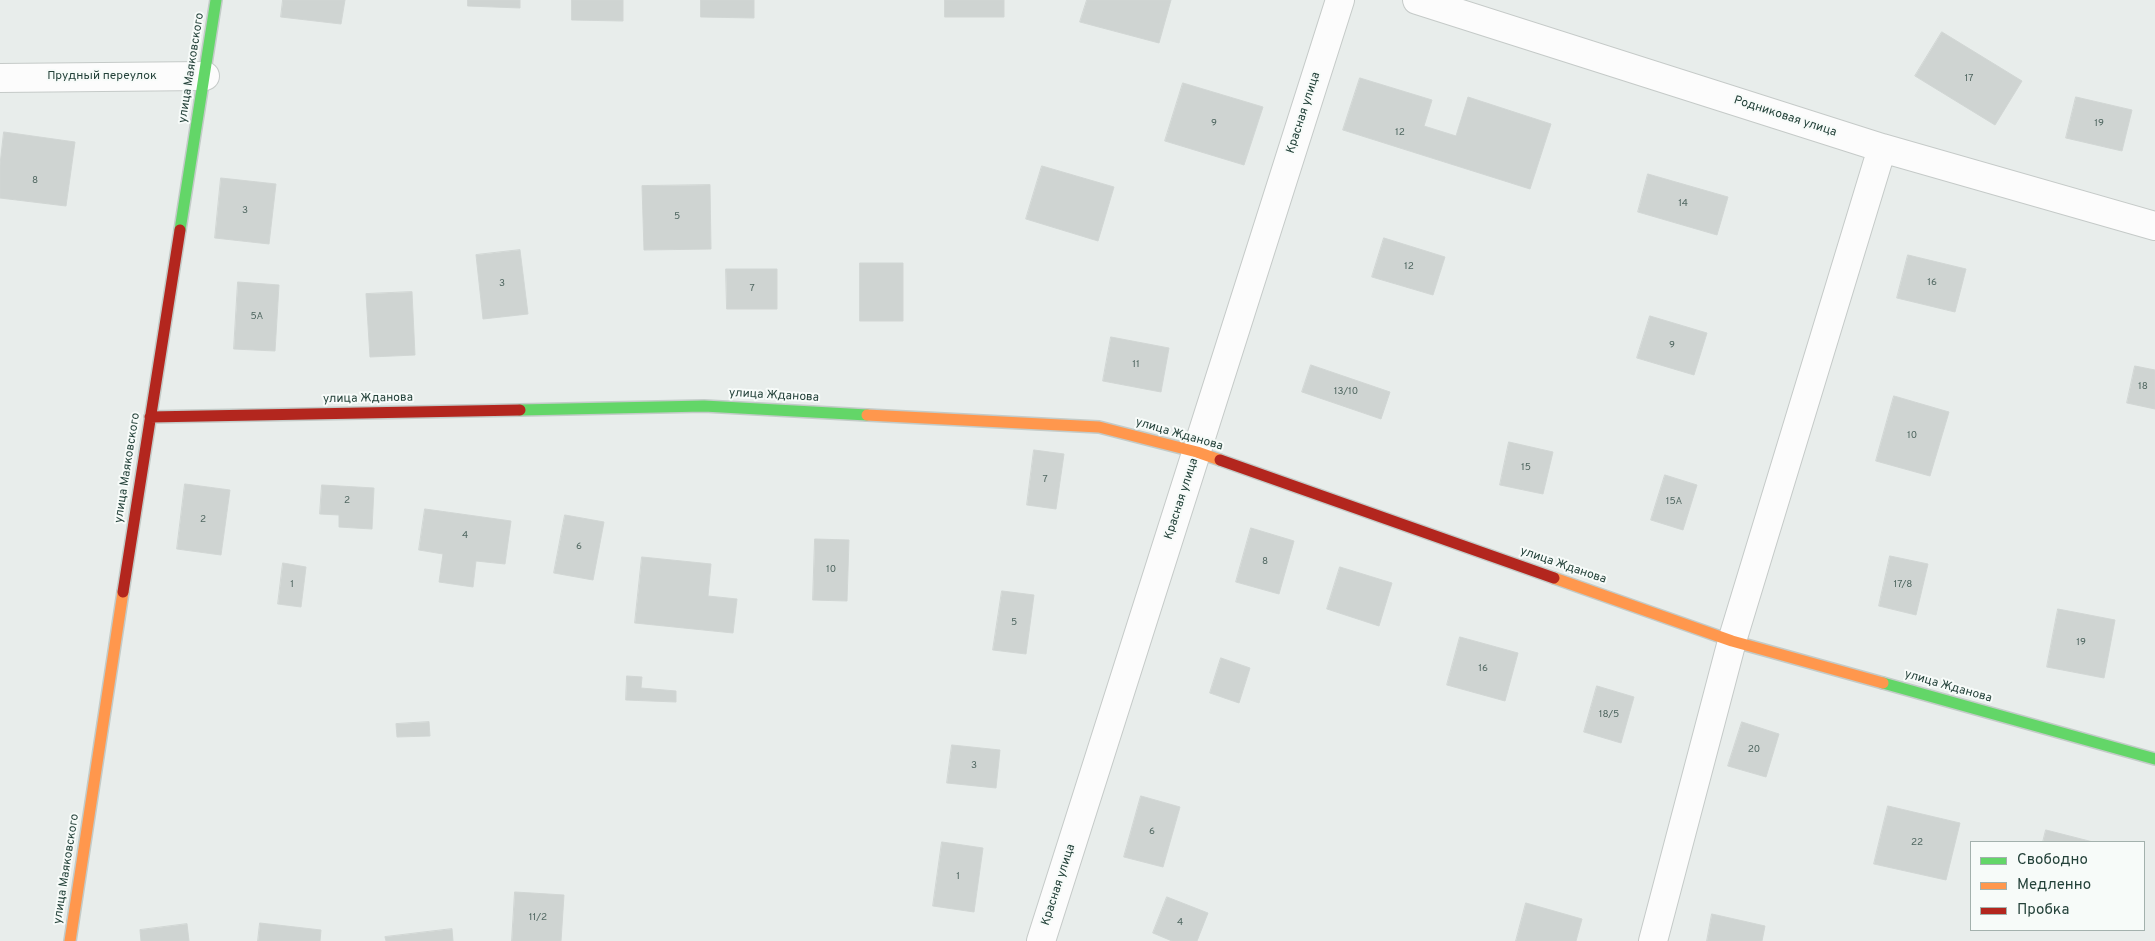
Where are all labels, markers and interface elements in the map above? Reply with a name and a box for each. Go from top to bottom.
street label: улица Маяковского [176,12,208,124]
street label: Прудный переулок [47,70,157,84]
street label: Красная улица [1284,70,1324,156]
house number: 17 [1965,73,1973,85]
street label: Родниковая улица [1732,94,1838,140]
house number: 9 [1211,118,1217,130]
house number: 19 [2094,118,2104,130]
house number: 12 [1395,127,1405,139]
house number: 8 [32,175,38,187]
house number: 14 [1678,198,1688,210]
house number: 3 [242,205,248,217]
house number: 5 [674,211,680,223]
house number: 12 [1404,261,1414,273]
house number: 16 [1927,277,1937,289]
house number: 3 [499,278,505,290]
house number: 7 [749,283,755,295]
house number: 5А [251,311,263,323]
house number: 9 [1669,340,1675,352]
house number: 11 [1132,359,1140,371]
house number: 18 [2138,381,2148,393]
street label: улица Жданова [729,386,819,406]
house number: 13/10 [1334,386,1358,398]
street label: улица Жданова [323,391,413,407]
street label: улица Маяковского [112,412,144,524]
street label: улица Жданова [1134,416,1224,454]
house number: 10 [1907,430,1917,442]
street label: Красная улица [1162,456,1202,542]
house number: 15 [1521,462,1531,474]
house number: 7 [1042,474,1048,486]
house number: 2 [344,495,350,507]
house number: 15А [1666,496,1682,508]
house number: 2 [200,514,206,526]
house number: 4 [462,530,468,542]
house number: 6 [576,541,582,553]
street label: улица Жданова [1518,545,1608,587]
house number: 8 [1262,556,1268,568]
house number: 10 [826,564,836,576]
house number: 1 [290,579,294,591]
house number: 17/8 [1894,579,1912,591]
house number: 5 [1011,617,1017,629]
house number: 19 [2076,637,2086,649]
house number: 16 [1478,663,1488,675]
street label: улица Жданова [1903,668,1993,706]
house number: 18/5 [1599,709,1619,721]
house number: 20 [1748,744,1760,756]
house number: 3 [971,760,977,772]
street label: улица Маяковского [51,813,83,925]
house number: 6 [1149,826,1155,838]
house number: 22 [1911,837,1923,849]
legend [1970,841,2145,931]
street label: Красная улица [1039,842,1079,928]
text: Свободно [2017,851,2088,870]
house number: 1 [956,871,960,883]
text: Медленно [2017,876,2091,895]
text: Пробка [2017,901,2069,920]
house number: 11/2 [529,912,547,924]
house number: 4 [1177,917,1183,929]

